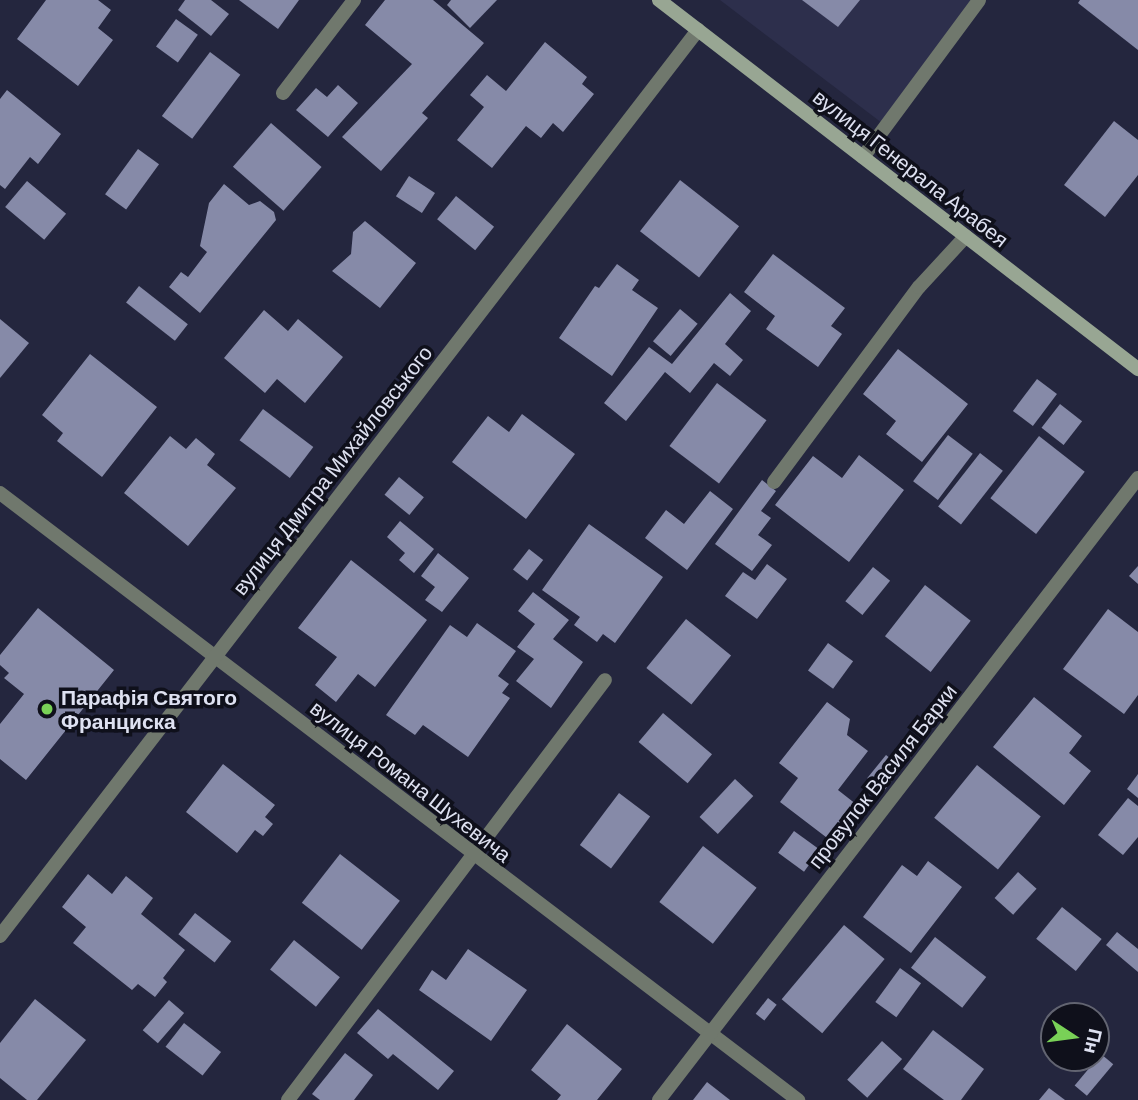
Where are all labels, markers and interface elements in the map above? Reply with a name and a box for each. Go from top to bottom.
street label: вулиця Генерала Арабея [808,84,1014,252]
street label: вулиця Дмитра Михайловського [227,340,437,600]
street label: провулок Василя Барки [802,679,962,873]
place label: Парафія Святого Франциска [61,684,237,734]
street label: вулиця Романа Шухевича [306,695,516,867]
marker: Парафія Святого Франциска [39,701,55,717]
north arrow [1040,1002,1110,1072]
text: Пн [1080,1027,1108,1056]

